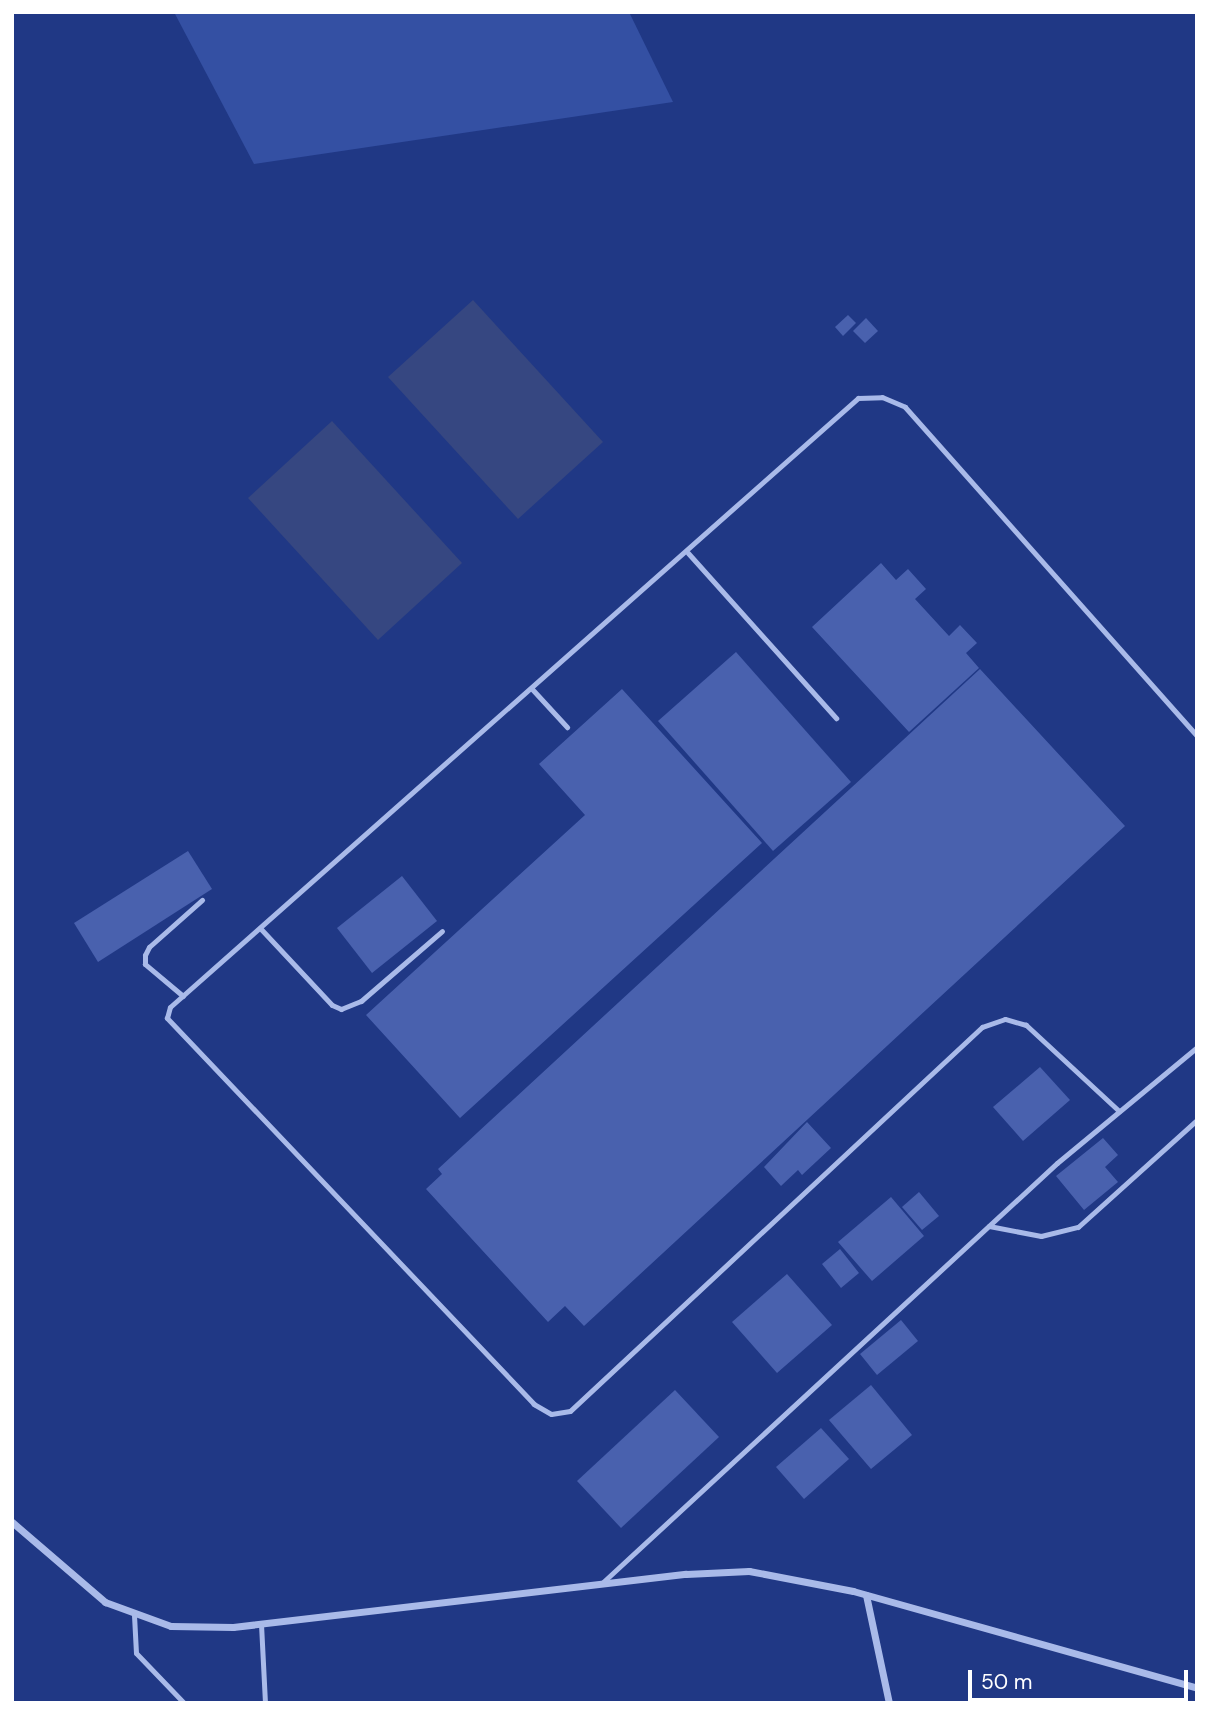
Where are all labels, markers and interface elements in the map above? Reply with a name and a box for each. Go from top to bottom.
scale bar [971,1656,1192,1700]
text: 50 m [981,1668,1032,1696]

